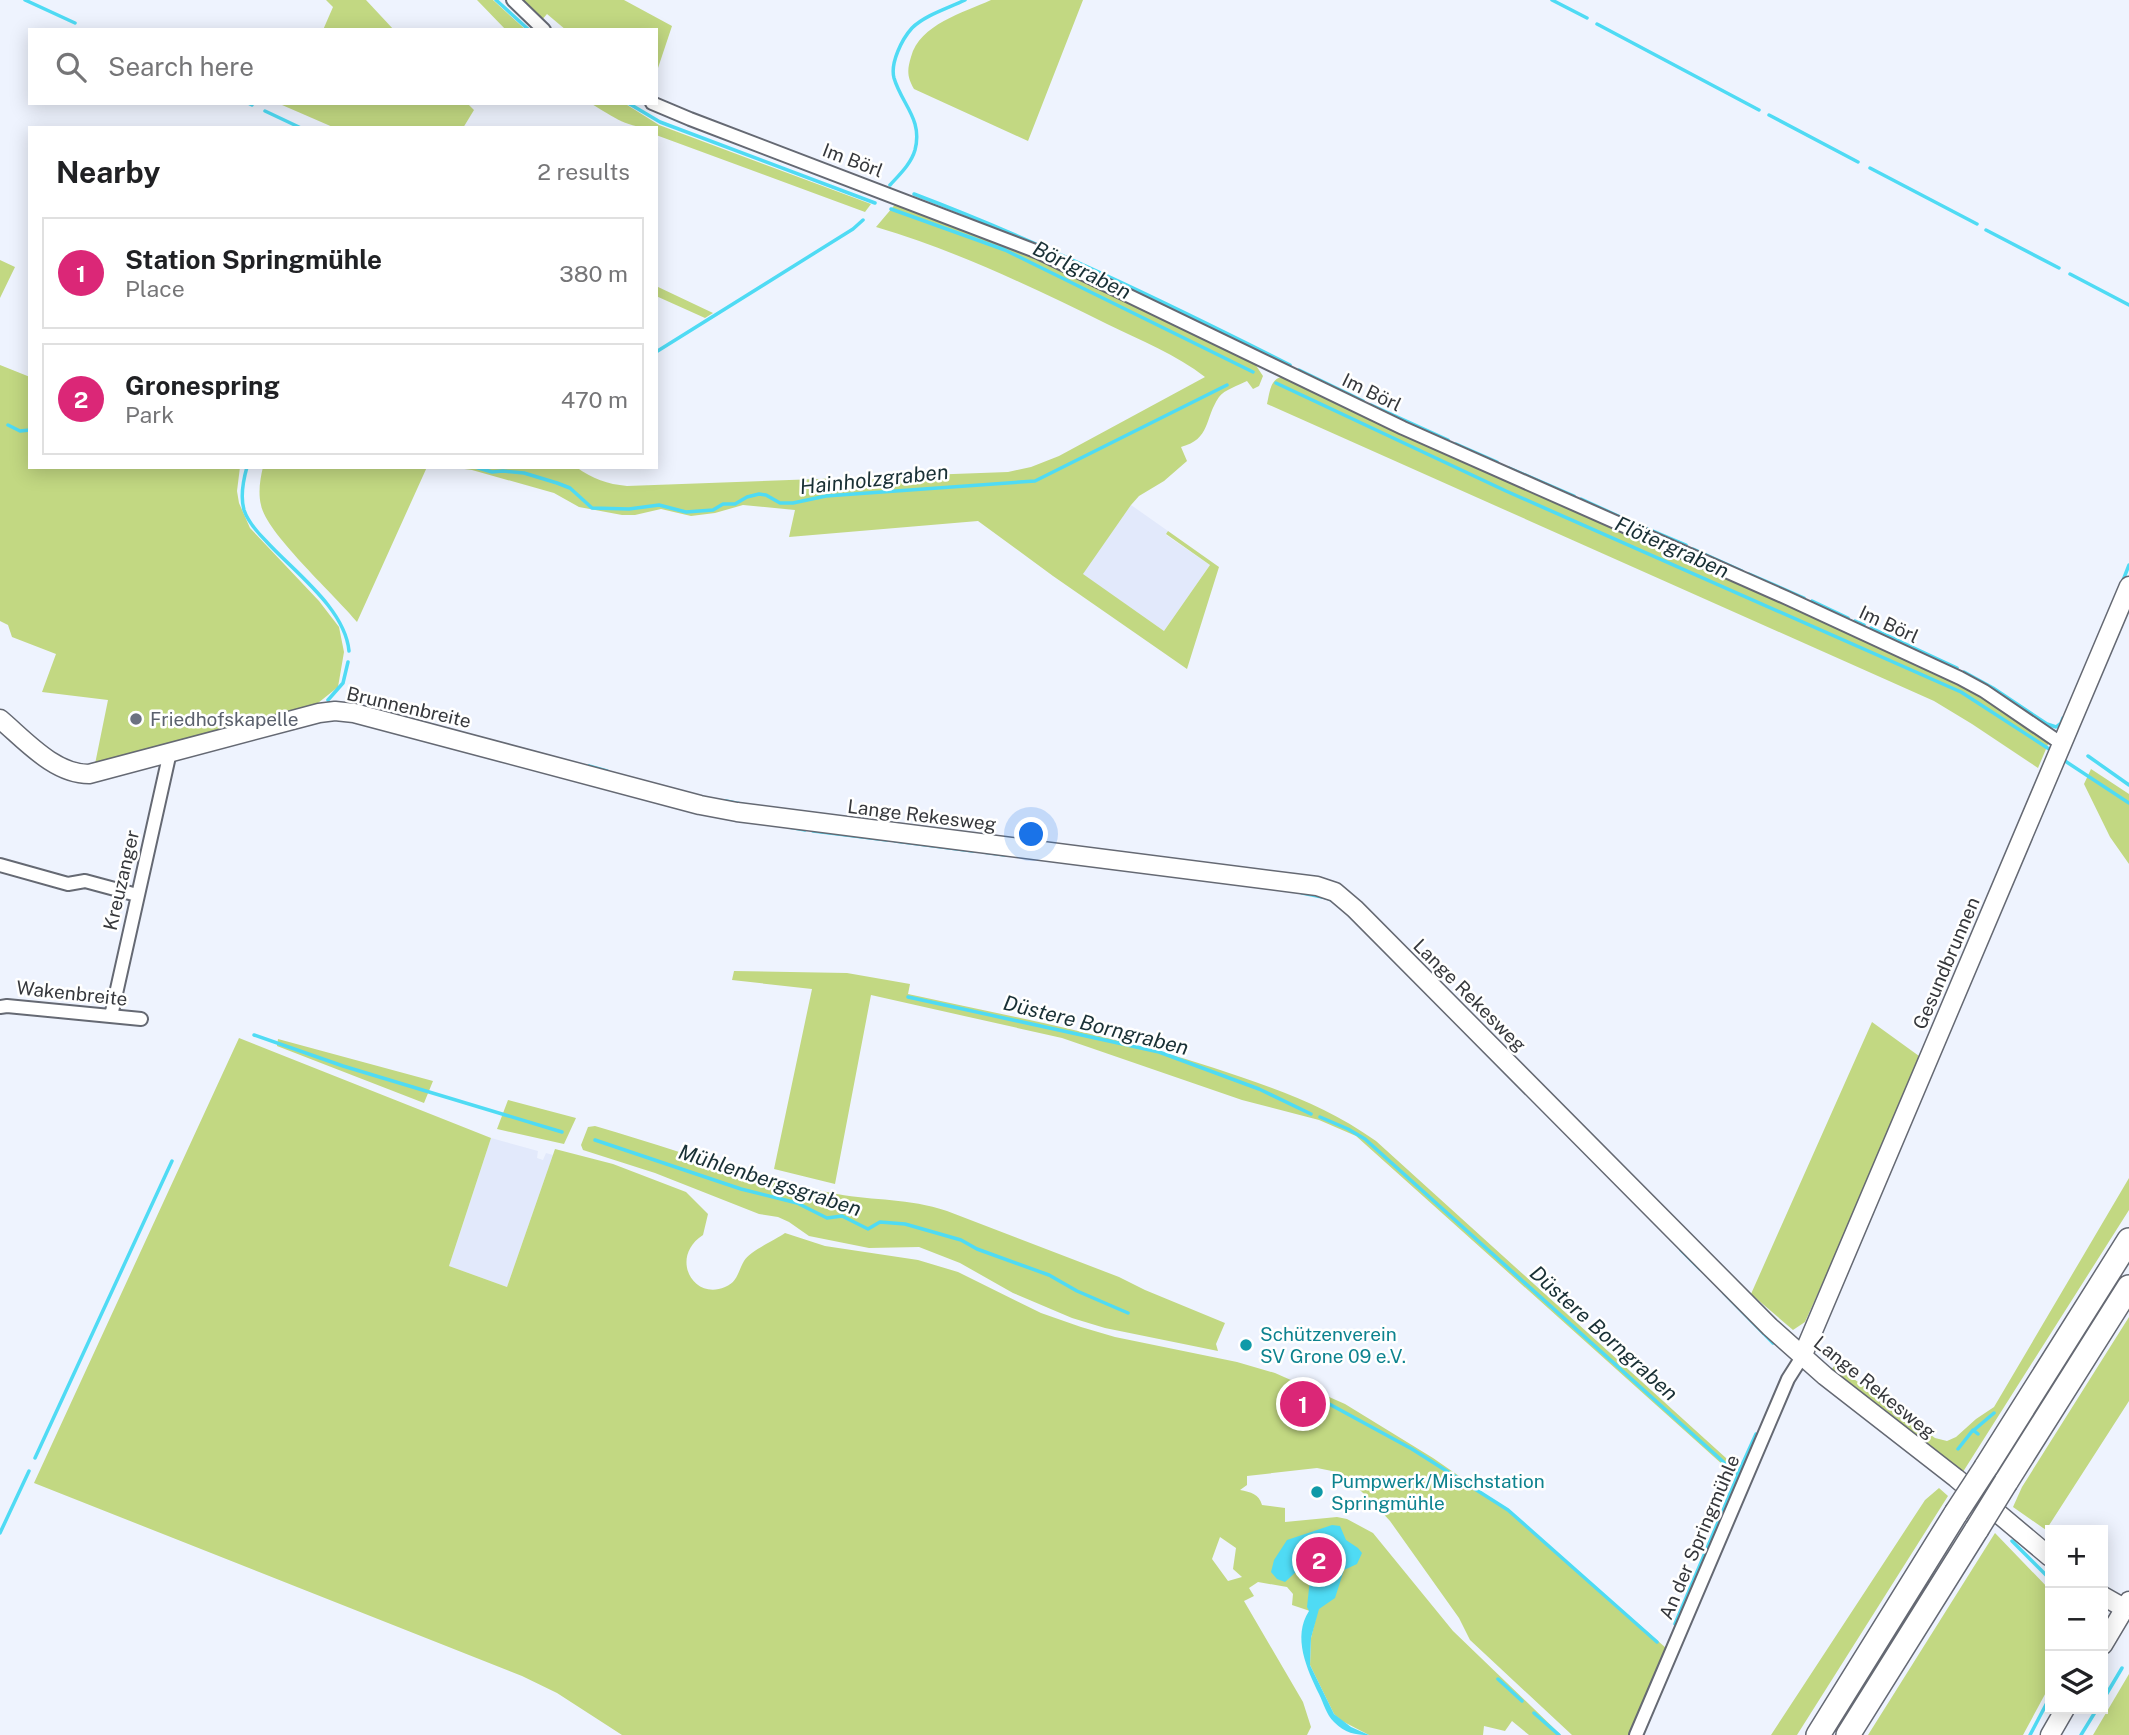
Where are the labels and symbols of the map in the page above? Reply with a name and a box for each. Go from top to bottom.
street label: Im Börl [820,138,886,182]
water label: Börlgraben [1029,236,1135,304]
street label: Im Börl [1339,368,1405,416]
water label: Hainholzgraben [798,459,950,499]
water label: Flötergraben [1611,511,1733,583]
street label: Im Börl [1856,601,1922,647]
street label: Brunnenbreite [345,682,473,732]
place label: Friedhofskapelle [150,708,299,730]
marker: Friedhofskapelle [128,711,144,727]
street label: Lange Rekesweg [846,795,998,835]
your location [1014,817,1048,851]
street label: Kreuzanger [99,828,143,932]
street label: Gesundbrunnen [1908,894,1984,1032]
street label: Lange Rekesweg [1409,934,1531,1056]
street label: Wakenbreite [15,976,129,1010]
water label: Düstere Borngraben [1001,990,1191,1060]
water label: Mühlenbergsgraben [676,1139,864,1221]
water label: Düstere Borngraben [1525,1260,1683,1406]
place label: Schützenverein SV Grone 09 e.V. [1260,1323,1406,1367]
street label: Lange Rekesweg [1810,1331,1940,1443]
marker: Schützenverein SV Grone 09 e.V. [1238,1337,1254,1353]
pin: 1 [1280,1378,1326,1430]
street label: An der Springmühle [1654,1451,1744,1623]
place label: Pumpwerk/Mischstation Springmühle [1331,1470,1545,1514]
marker: Pumpwerk/Mischstation Springmühle [1309,1484,1325,1500]
pin: 2 [1296,1534,1342,1586]

